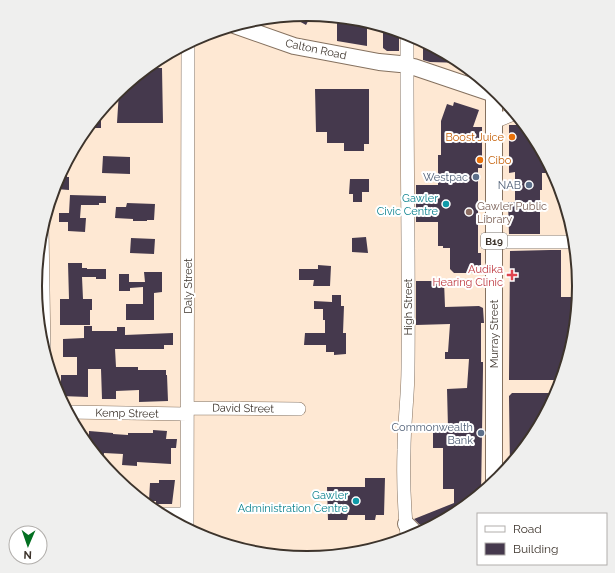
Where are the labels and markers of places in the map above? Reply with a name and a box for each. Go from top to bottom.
place label: Boost Juice [445,131,505,144]
marker: Boost Juice [507,132,517,142]
place label: Cibo [488,154,512,167]
marker: Cibo [475,155,485,165]
place label: Westpac [423,171,468,184]
marker: Westpac [471,172,481,182]
place label: NAB [498,179,521,192]
marker: NAB [524,180,534,190]
place label: Gawler Civic Centre [377,192,439,218]
marker: Gawler Civic Centre [441,199,451,209]
place label: Gawler Public Library [477,200,547,226]
marker: Gawler Public Library [464,207,474,217]
place label: Audika Hearing Clinic [432,263,503,289]
marker: Audika Hearing Clinic [506,269,518,281]
place label: Commonwealth Bank [392,421,473,447]
marker: Commonwealth Bank [476,428,486,438]
place label: Gawler Administration Centre [238,489,349,515]
marker: Gawler Administration Centre [351,496,361,506]

